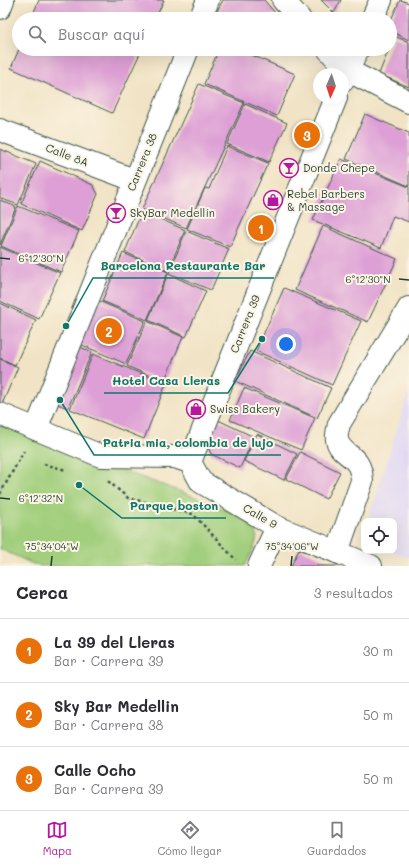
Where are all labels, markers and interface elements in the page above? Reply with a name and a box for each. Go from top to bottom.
search box [12,12,397,56]
icon: search [26,23,48,45]
text: Buscar aquí [58,24,145,44]
north arrow [313,68,349,104]
pin: 3 [294,120,320,150]
street label: Carrera 38 [123,130,160,193]
street label: Calle 8A [44,139,91,170]
bar icon: Donde Chepe [278,157,300,179]
place label: Donde Chepe [303,160,375,175]
place label: Rebel Barbers & Massage [287,186,365,214]
shop icon: Rebel Barbers & Massage [262,189,284,211]
bar icon: SkyBar Medellín [105,202,127,224]
place label: SkyBar Medellín [130,205,215,220]
pin: 1 [248,213,274,243]
text: 6°12'30"N [18,251,64,265]
callout: Barcelona Restaurante Bar [93,254,274,278]
text: Barcelona Restaurante Bar [100,257,266,273]
text: 6°12'30"N [345,272,391,286]
street label: Carrera 39 [226,292,263,355]
pin: 2 [96,316,122,346]
your location [276,334,296,354]
callout: Hotel Casa Lleras [104,369,228,393]
text: Hotel Casa Lleras [112,372,220,388]
shop icon: Swiss Bakery [185,398,207,420]
place label: Swiss Bakery [210,401,280,416]
callout: Patria mia, colombia de lujo [94,431,281,455]
text: Patria mia, colombia de lujo [103,434,273,450]
text: 6°12'32"N [19,491,63,505]
callout: Parque boston [122,494,226,518]
text: Parque boston [130,497,218,513]
street label: Calle 9 [240,500,280,532]
map controls [361,518,397,554]
button: locate [361,518,397,554]
text: 75°34'04"W [25,539,79,553]
text: 75°34'06"W [265,539,319,553]
text: Cerca [16,581,68,603]
text: 3 resultados [314,584,393,601]
text: La 39 del Lleras [54,632,175,652]
text: 1 [26,642,32,659]
text: 30 m [363,642,393,659]
text: Bar · Carrera 39 [54,652,163,669]
text: Sky Bar Medellin [54,696,179,716]
text: 2 [25,706,33,723]
text: 50 m [363,706,393,723]
text: Bar · Carrera 38 [54,716,163,733]
text: Calle Ocho [54,760,136,780]
text: 3 [25,770,33,787]
text: 50 m [363,770,393,787]
text: Bar · Carrera 39 [54,780,163,797]
tab: Mapa [43,819,72,858]
tab: Cómo llegar [157,819,222,858]
tab: Guardados [307,819,366,858]

